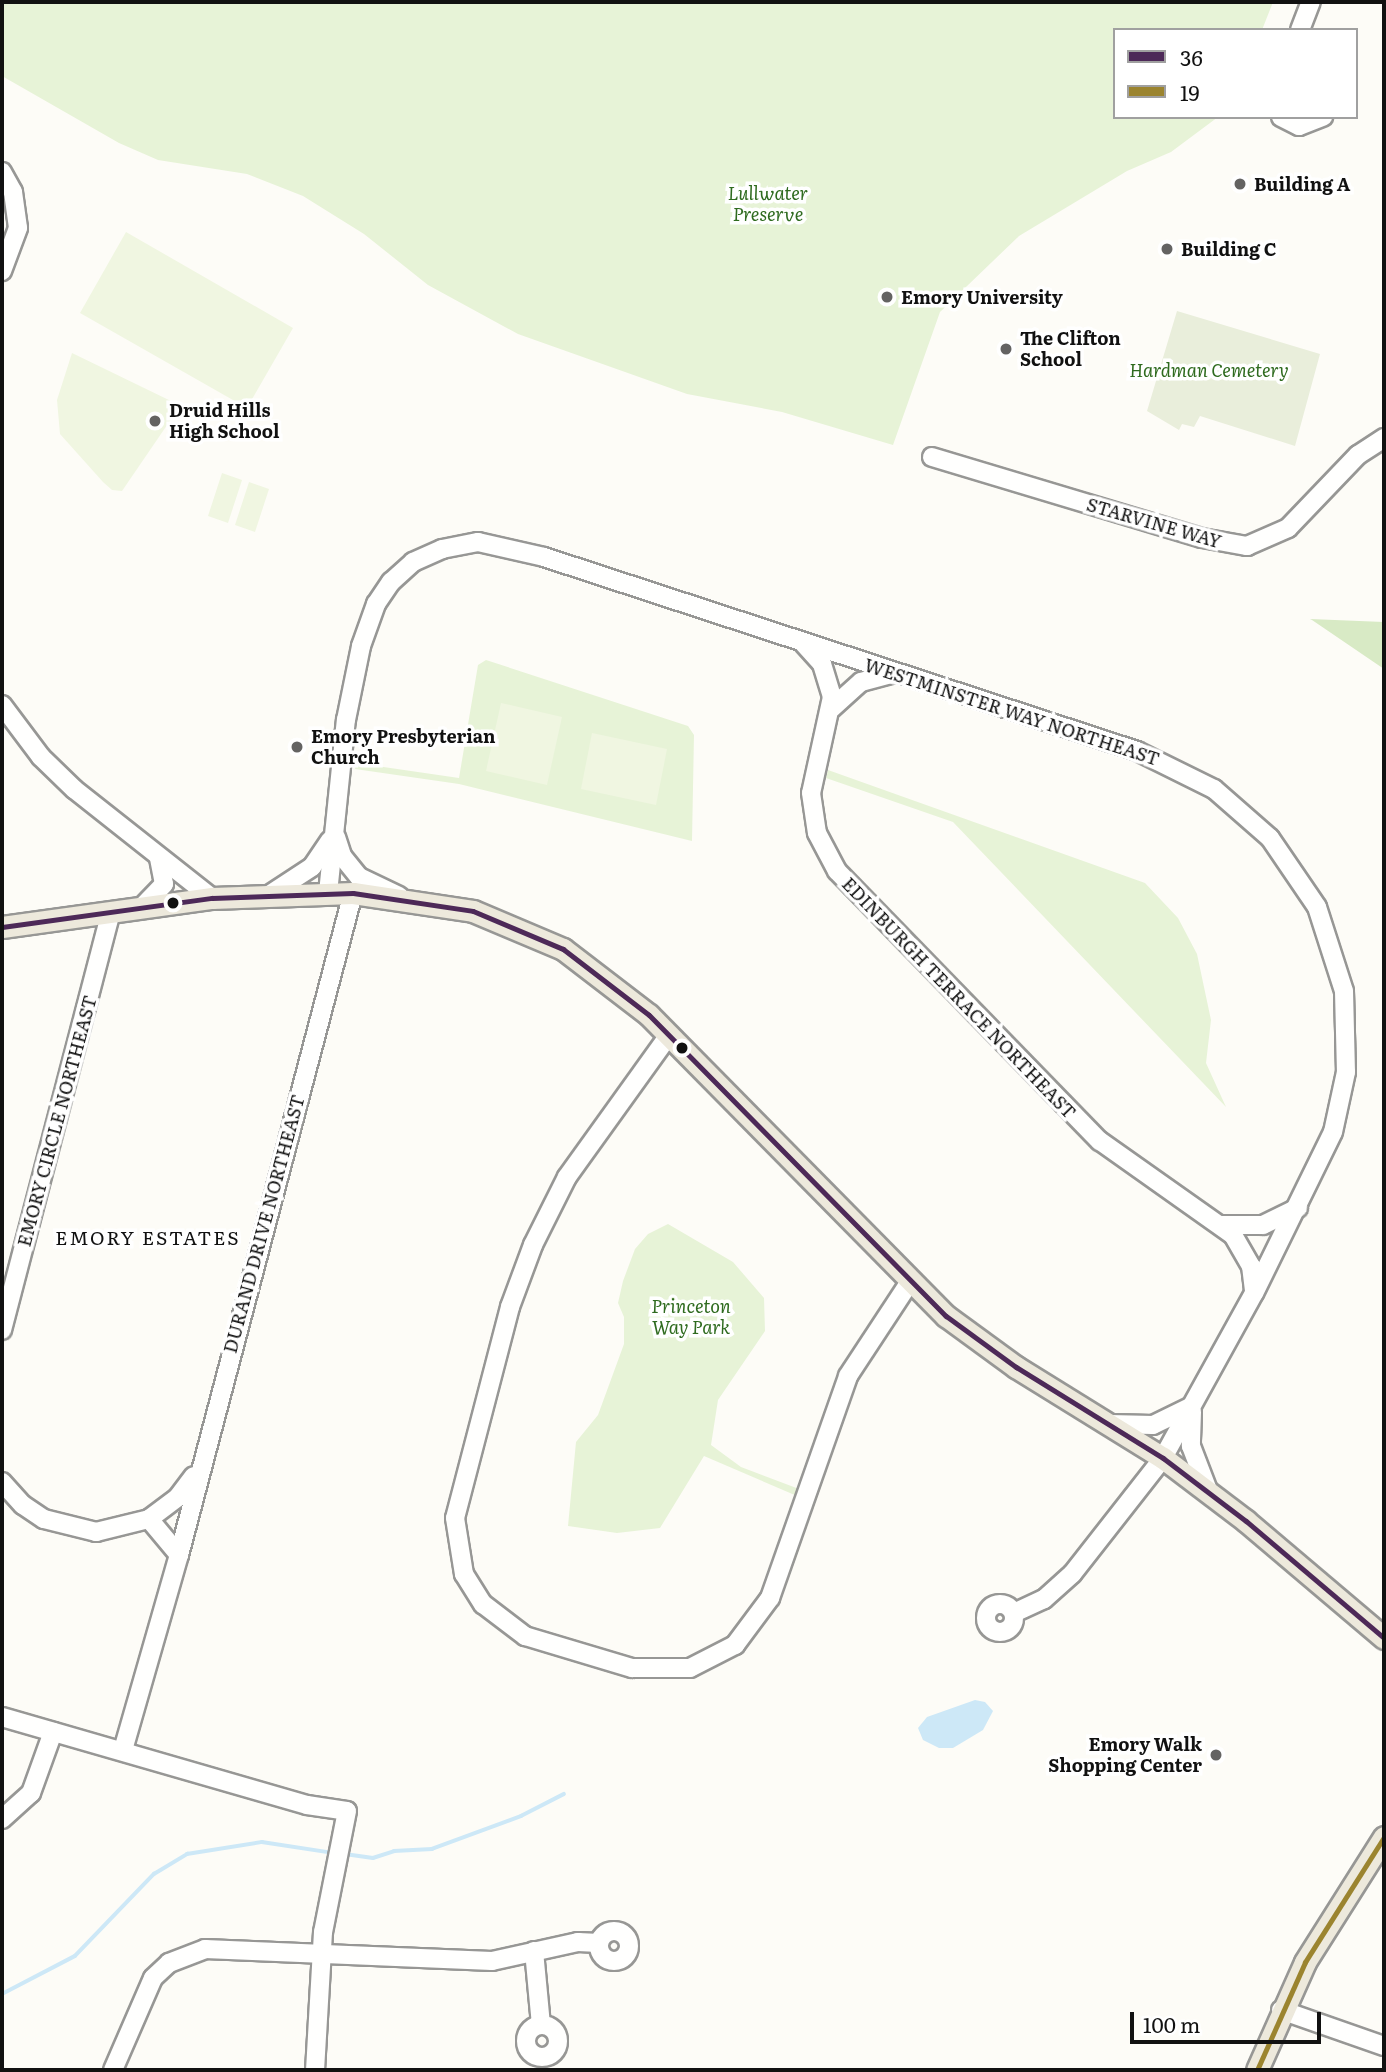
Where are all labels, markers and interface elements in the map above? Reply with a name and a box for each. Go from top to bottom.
legend [1113,28,1358,119]
text: 36 [1180,41,1203,72]
text: 19 [1180,76,1200,107]
place label: Building A [1254,173,1350,195]
marker: Building A [1232,176,1248,192]
park label: Lullwater Preserve [728,183,808,226]
place label: Building C [1181,238,1277,260]
marker: Building C [1159,241,1175,257]
place label: Emory University [901,286,1063,308]
marker: Emory University [879,289,895,305]
place label: The Clifton School [1020,328,1121,370]
marker: The Clifton School [998,341,1014,357]
park label: Hardman Cemetery [1129,359,1289,381]
place label: Druid Hills High School [169,400,279,442]
marker: Druid Hills High School [147,413,163,429]
street label: STARVINE WAY [1084,493,1224,553]
street label: WESTMINSTER WAY NORTHEAST [862,654,1162,770]
place label: Emory Presbyterian Church [311,726,495,768]
marker: Emory Presbyterian Church [289,739,305,755]
street label: EDINBURGH TERRACE NORTHEAST [838,873,1080,1123]
unlabelled marker [166,896,180,910]
street label: EMORY CIRCLE NORTHEAST [13,993,101,1249]
unlabelled marker [675,1041,689,1055]
street label: DURAND DRIVE NORTHEAST [219,1093,309,1355]
district label: EMORY ESTATES [57,1227,239,1249]
park label: Princeton Way Park [651,1296,731,1338]
place label: Emory Walk Shopping Center [1048,1734,1202,1776]
marker: Emory Walk Shopping Center [1208,1747,1224,1763]
scale bar [1134,1998,1325,2042]
text: 100 m [1143,2008,1200,2039]

